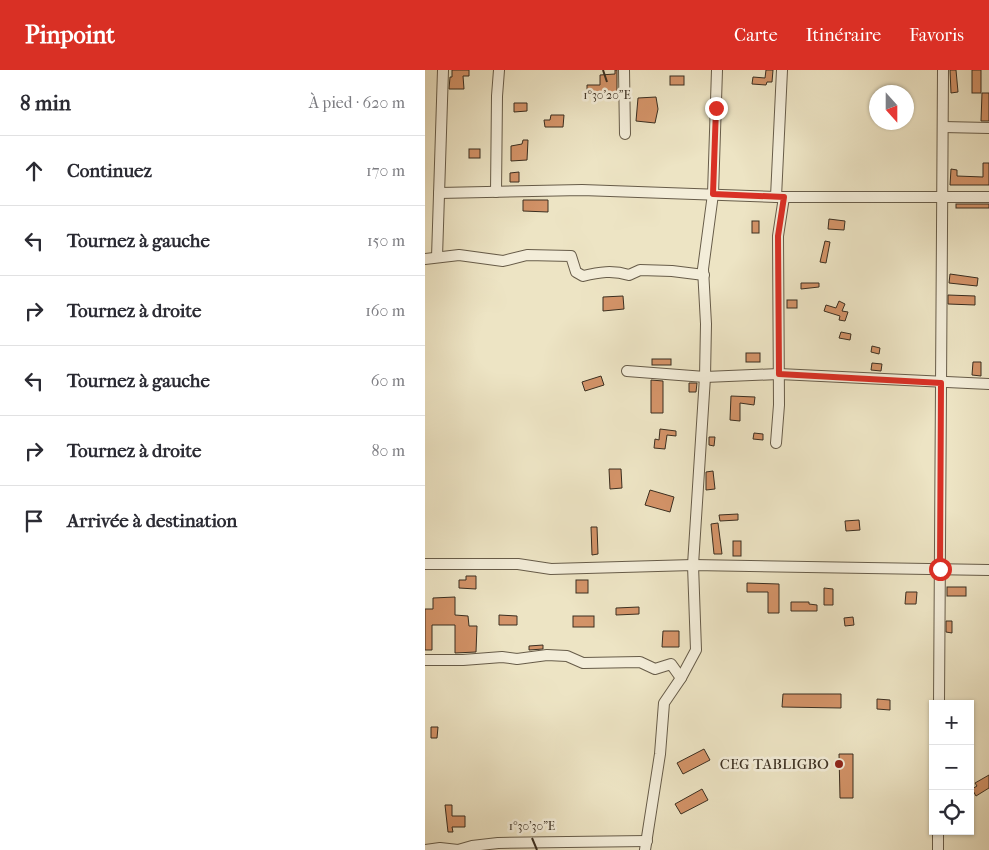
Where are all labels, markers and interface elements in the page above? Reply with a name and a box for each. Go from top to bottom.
text: Pinpoint [25,21,115,49]
text: Carte [734,25,778,46]
text: Itinéraire [806,25,881,46]
text: Favoris [909,25,964,46]
north arrow [869,85,914,130]
text: 1°30'20"E [583,88,631,102]
text: 8 min [20,91,71,115]
text: À pied · 620 m [309,93,405,112]
route end [705,97,728,120]
icon: ahead [20,157,48,185]
text: Continuez [67,160,152,182]
text: 170 m [366,161,405,180]
icon: left [20,227,48,255]
text: Tournez à gauche [67,230,210,252]
text: 150 m [367,231,405,250]
icon: right [20,297,48,325]
text: Tournez à droite [67,300,201,322]
text: 160 m [365,301,405,320]
icon: left [20,367,48,395]
text: Tournez à gauche [67,370,210,392]
text: 60 m [371,371,405,390]
icon: right [20,437,48,465]
text: Tournez à droite [67,440,201,462]
text: 80 m [371,441,405,460]
icon: arrive [20,507,48,535]
text: Arrivée à destination [67,510,237,532]
route start [929,558,952,581]
map controls [929,700,974,835]
button: + [929,700,974,745]
button: − [929,745,974,790]
place label: CEG TABLIGBO [720,755,829,773]
marker: CEG TABLIGBO [833,758,845,770]
button: locate [929,790,974,835]
text: 1°30'30"E [509,819,555,833]

